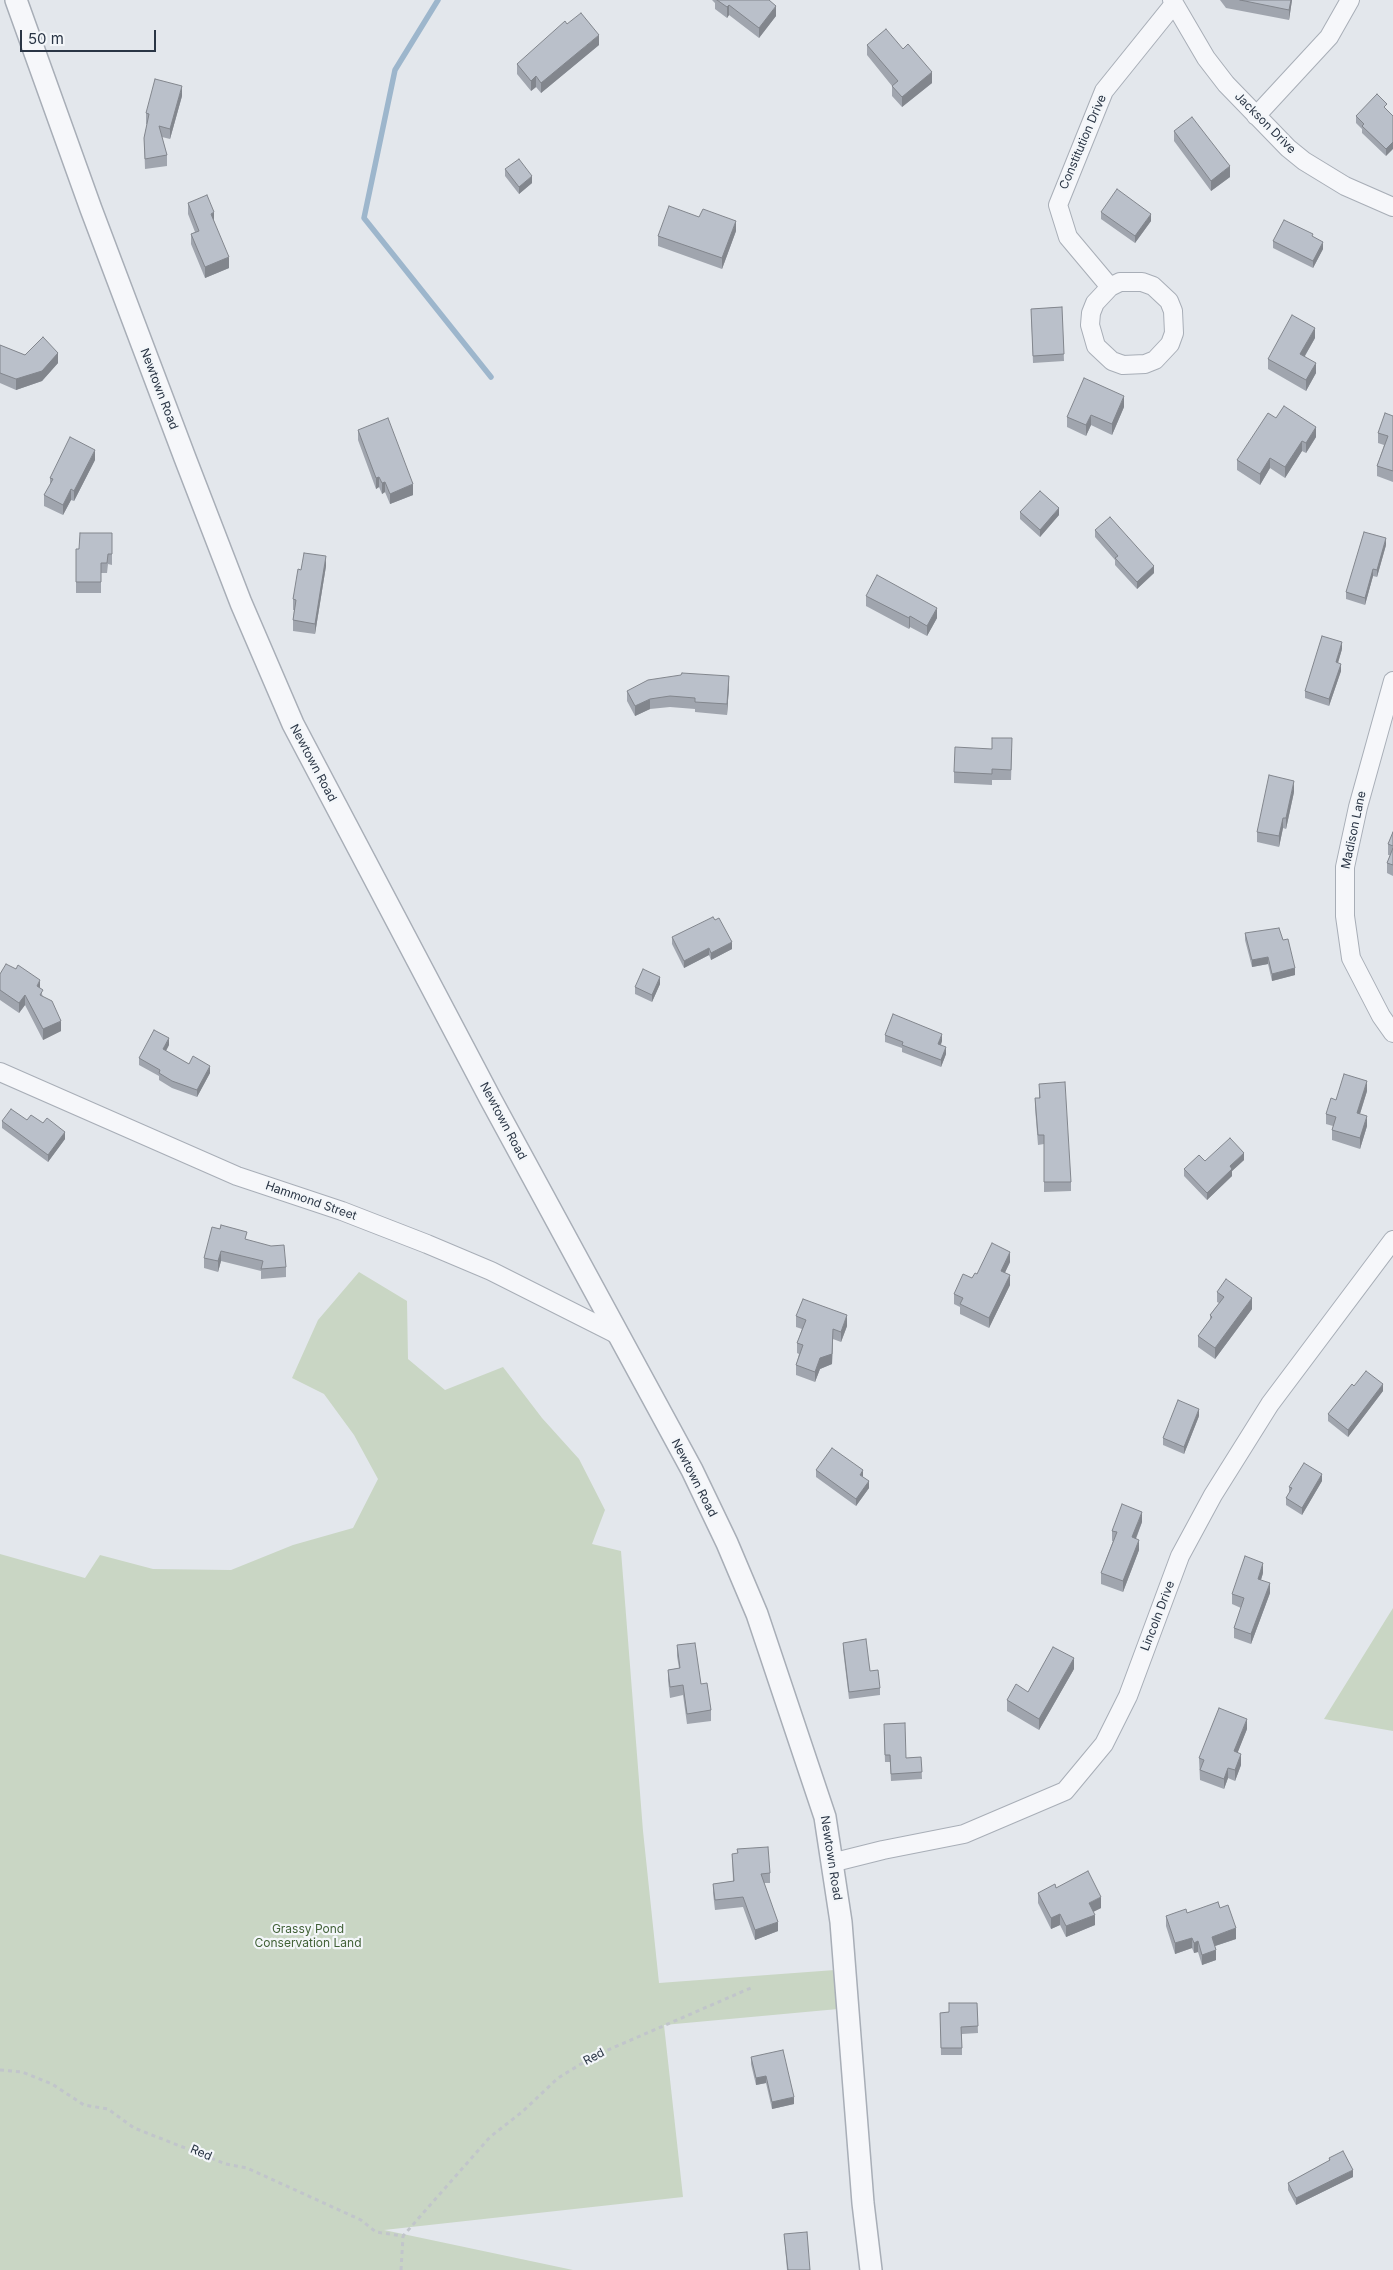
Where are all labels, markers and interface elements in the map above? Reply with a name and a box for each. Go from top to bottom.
scale bar [22,20,159,52]
text: 50 m [28,29,64,48]
street label: Jackson Drive [1231,89,1299,157]
street label: Constitution Drive [1057,92,1109,192]
street label: Newtown Road [137,346,181,432]
street label: Newtown Road [287,722,339,804]
street label: Madison Lane [1339,790,1369,870]
street label: Newtown Road [477,1080,529,1162]
street label: Hammond Street [263,1179,359,1223]
street label: Newtown Road [668,1437,720,1519]
street label: Lincoln Drive [1138,1579,1178,1653]
street label: Newtown Road [817,1815,845,1901]
park label: Grassy Pond Conservation Land [255,1922,361,1950]
street label: Red [581,2046,607,2068]
street label: Red [188,2142,214,2164]

